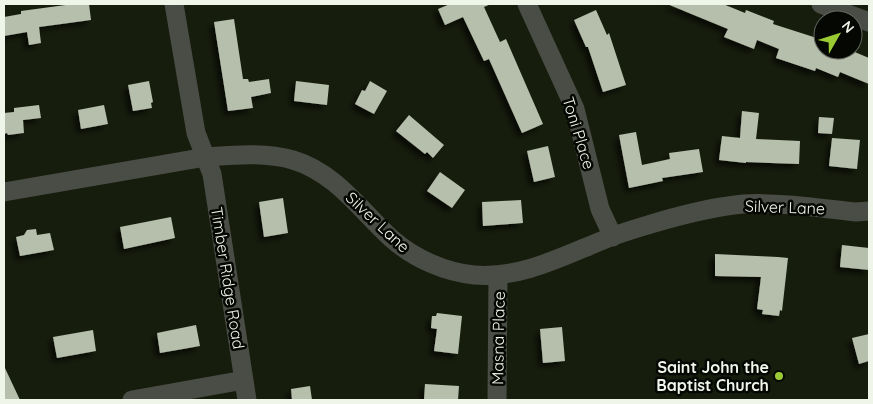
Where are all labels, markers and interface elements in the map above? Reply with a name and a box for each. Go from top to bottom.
north arrow [813,10,863,60]
text: N [838,17,858,36]
street label: Toni Place [559,94,599,172]
street label: Silver Lane [342,187,414,257]
street label: Silver Lane [745,196,825,218]
street label: Timber Ridge Road [207,206,249,350]
street label: Masna Place [487,291,509,385]
place label: Saint John the Baptist Church [656,357,769,395]
marker: Saint John the Baptist Church [773,370,785,382]

